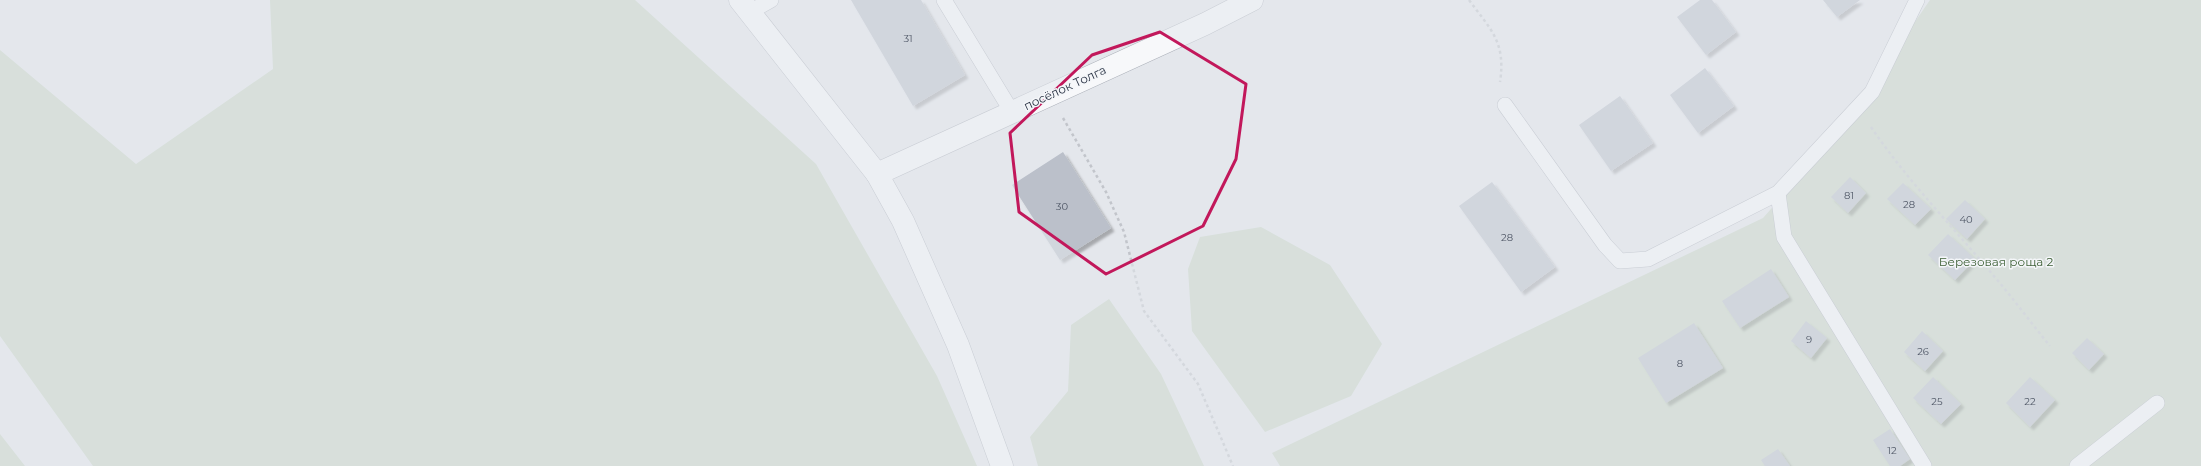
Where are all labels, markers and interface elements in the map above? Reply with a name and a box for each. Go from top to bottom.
house number: 31 [903,32,913,45]
street label: посёлок Толга [1021,62,1108,113]
house number: 81 [1844,189,1854,202]
house number: 28 [1903,198,1915,211]
house number: 30 [1056,200,1069,213]
house number: 40 [1959,213,1973,226]
house number: 28 [1501,231,1513,244]
park label: Березовая роща 2 [1939,254,2053,269]
house number: 9 [1806,333,1812,346]
house number: 26 [1917,345,1929,358]
house number: 8 [1677,357,1683,370]
house number: 25 [1931,395,1943,408]
house number: 22 [2024,395,2036,408]
house number: 12 [1887,444,1897,457]

